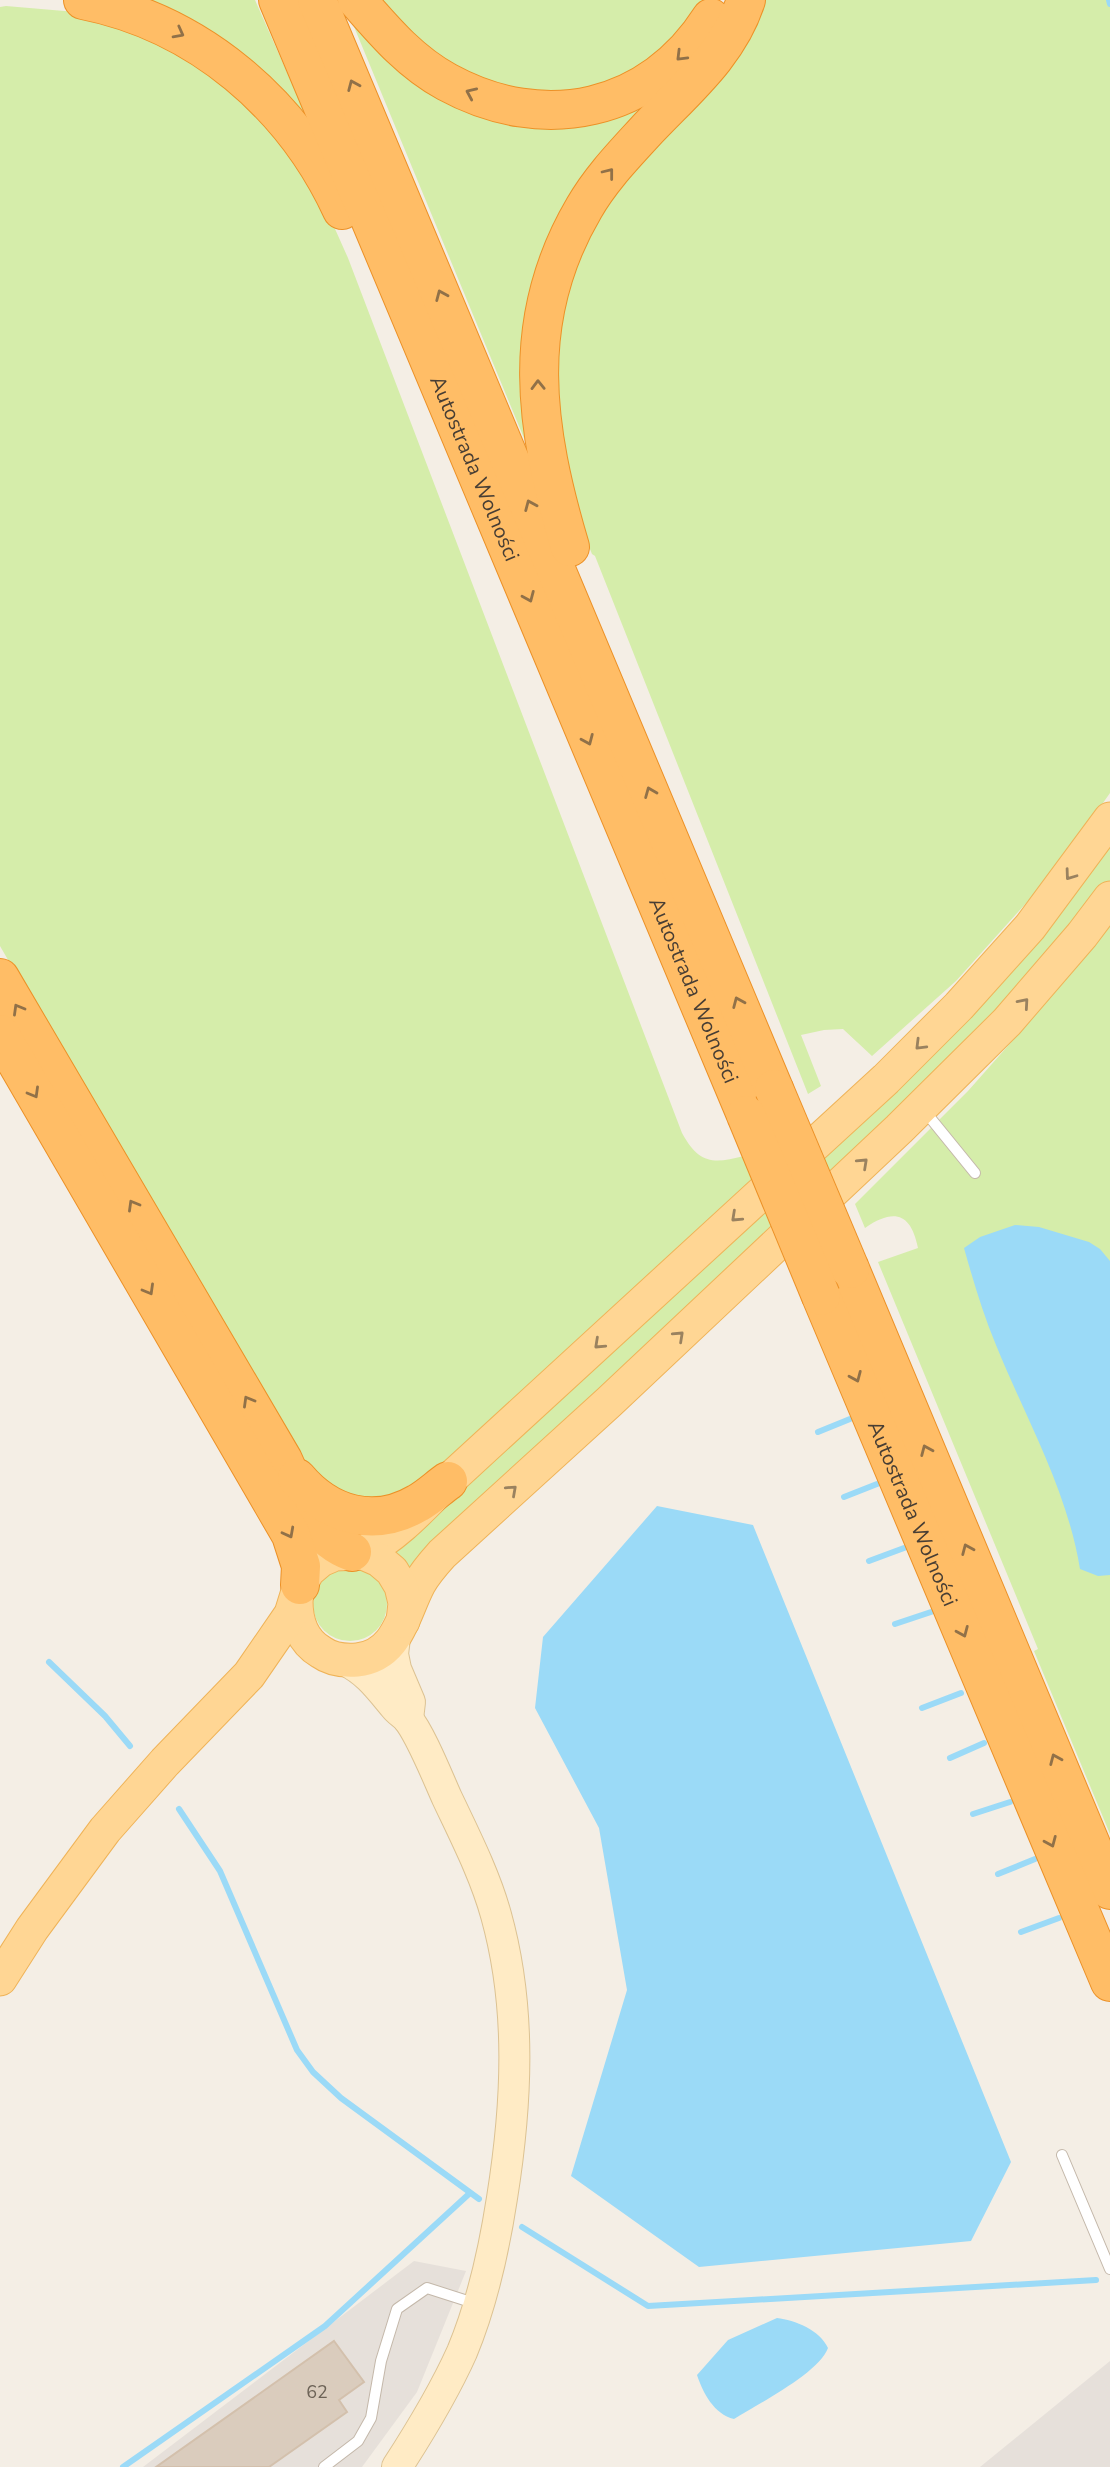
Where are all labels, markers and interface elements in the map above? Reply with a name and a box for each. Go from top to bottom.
one-way arrow [172,25,184,39]
one-way arrow [677,47,690,60]
one-way arrow [347,80,361,93]
one-way arrow [466,87,479,101]
one-way arrow [600,169,613,181]
one-way arrow [435,290,449,302]
street label: Autostrada Wolności [423,371,526,566]
one-way arrow [530,379,546,389]
one-way arrow [524,499,538,511]
one-way arrow [521,590,535,603]
one-way arrow [580,733,594,745]
one-way arrow [645,786,659,798]
one-way arrow [1066,867,1078,880]
street label: Autostrada Wolności [642,893,745,1087]
one-way arrow [732,996,746,1009]
one-way arrow [1016,998,1028,1011]
one-way arrow [13,1003,26,1016]
one-way arrow [915,1037,928,1050]
one-way arrow [26,1086,39,1099]
one-way arrow [855,1159,868,1171]
one-way arrow [128,1199,141,1212]
one-way arrow [731,1209,744,1221]
one-way arrow [141,1282,154,1295]
one-way arrow [671,1331,684,1344]
one-way arrow [594,1336,607,1348]
one-way arrow [848,1370,862,1382]
one-way arrow [243,1395,256,1408]
street label: Autostrada Wolności [861,1416,964,1611]
one-way arrow [920,1445,934,1457]
one-way arrow [504,1486,517,1498]
one-way arrow [281,1526,294,1538]
one-way arrow [962,1544,976,1556]
one-way arrow [955,1625,969,1637]
one-way arrow [1050,1754,1064,1766]
one-way arrow [1043,1834,1057,1847]
house number: 62 [306,2380,328,2404]

